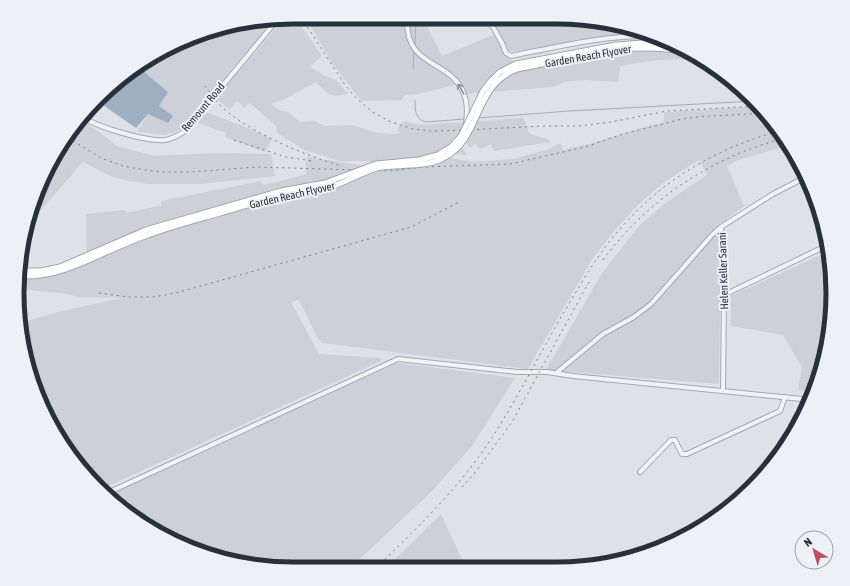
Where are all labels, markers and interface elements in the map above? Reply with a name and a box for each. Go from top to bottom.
street label: Garden Reach Flyover [544,42,633,69]
street label: Remount Road [179,80,227,134]
one-way arrow [457,83,465,95]
street label: Garden Reach Flyover [248,179,337,211]
street label: Helen Keller Sarani [716,232,730,310]
north arrow [794,530,834,570]
text: N [802,535,814,549]

